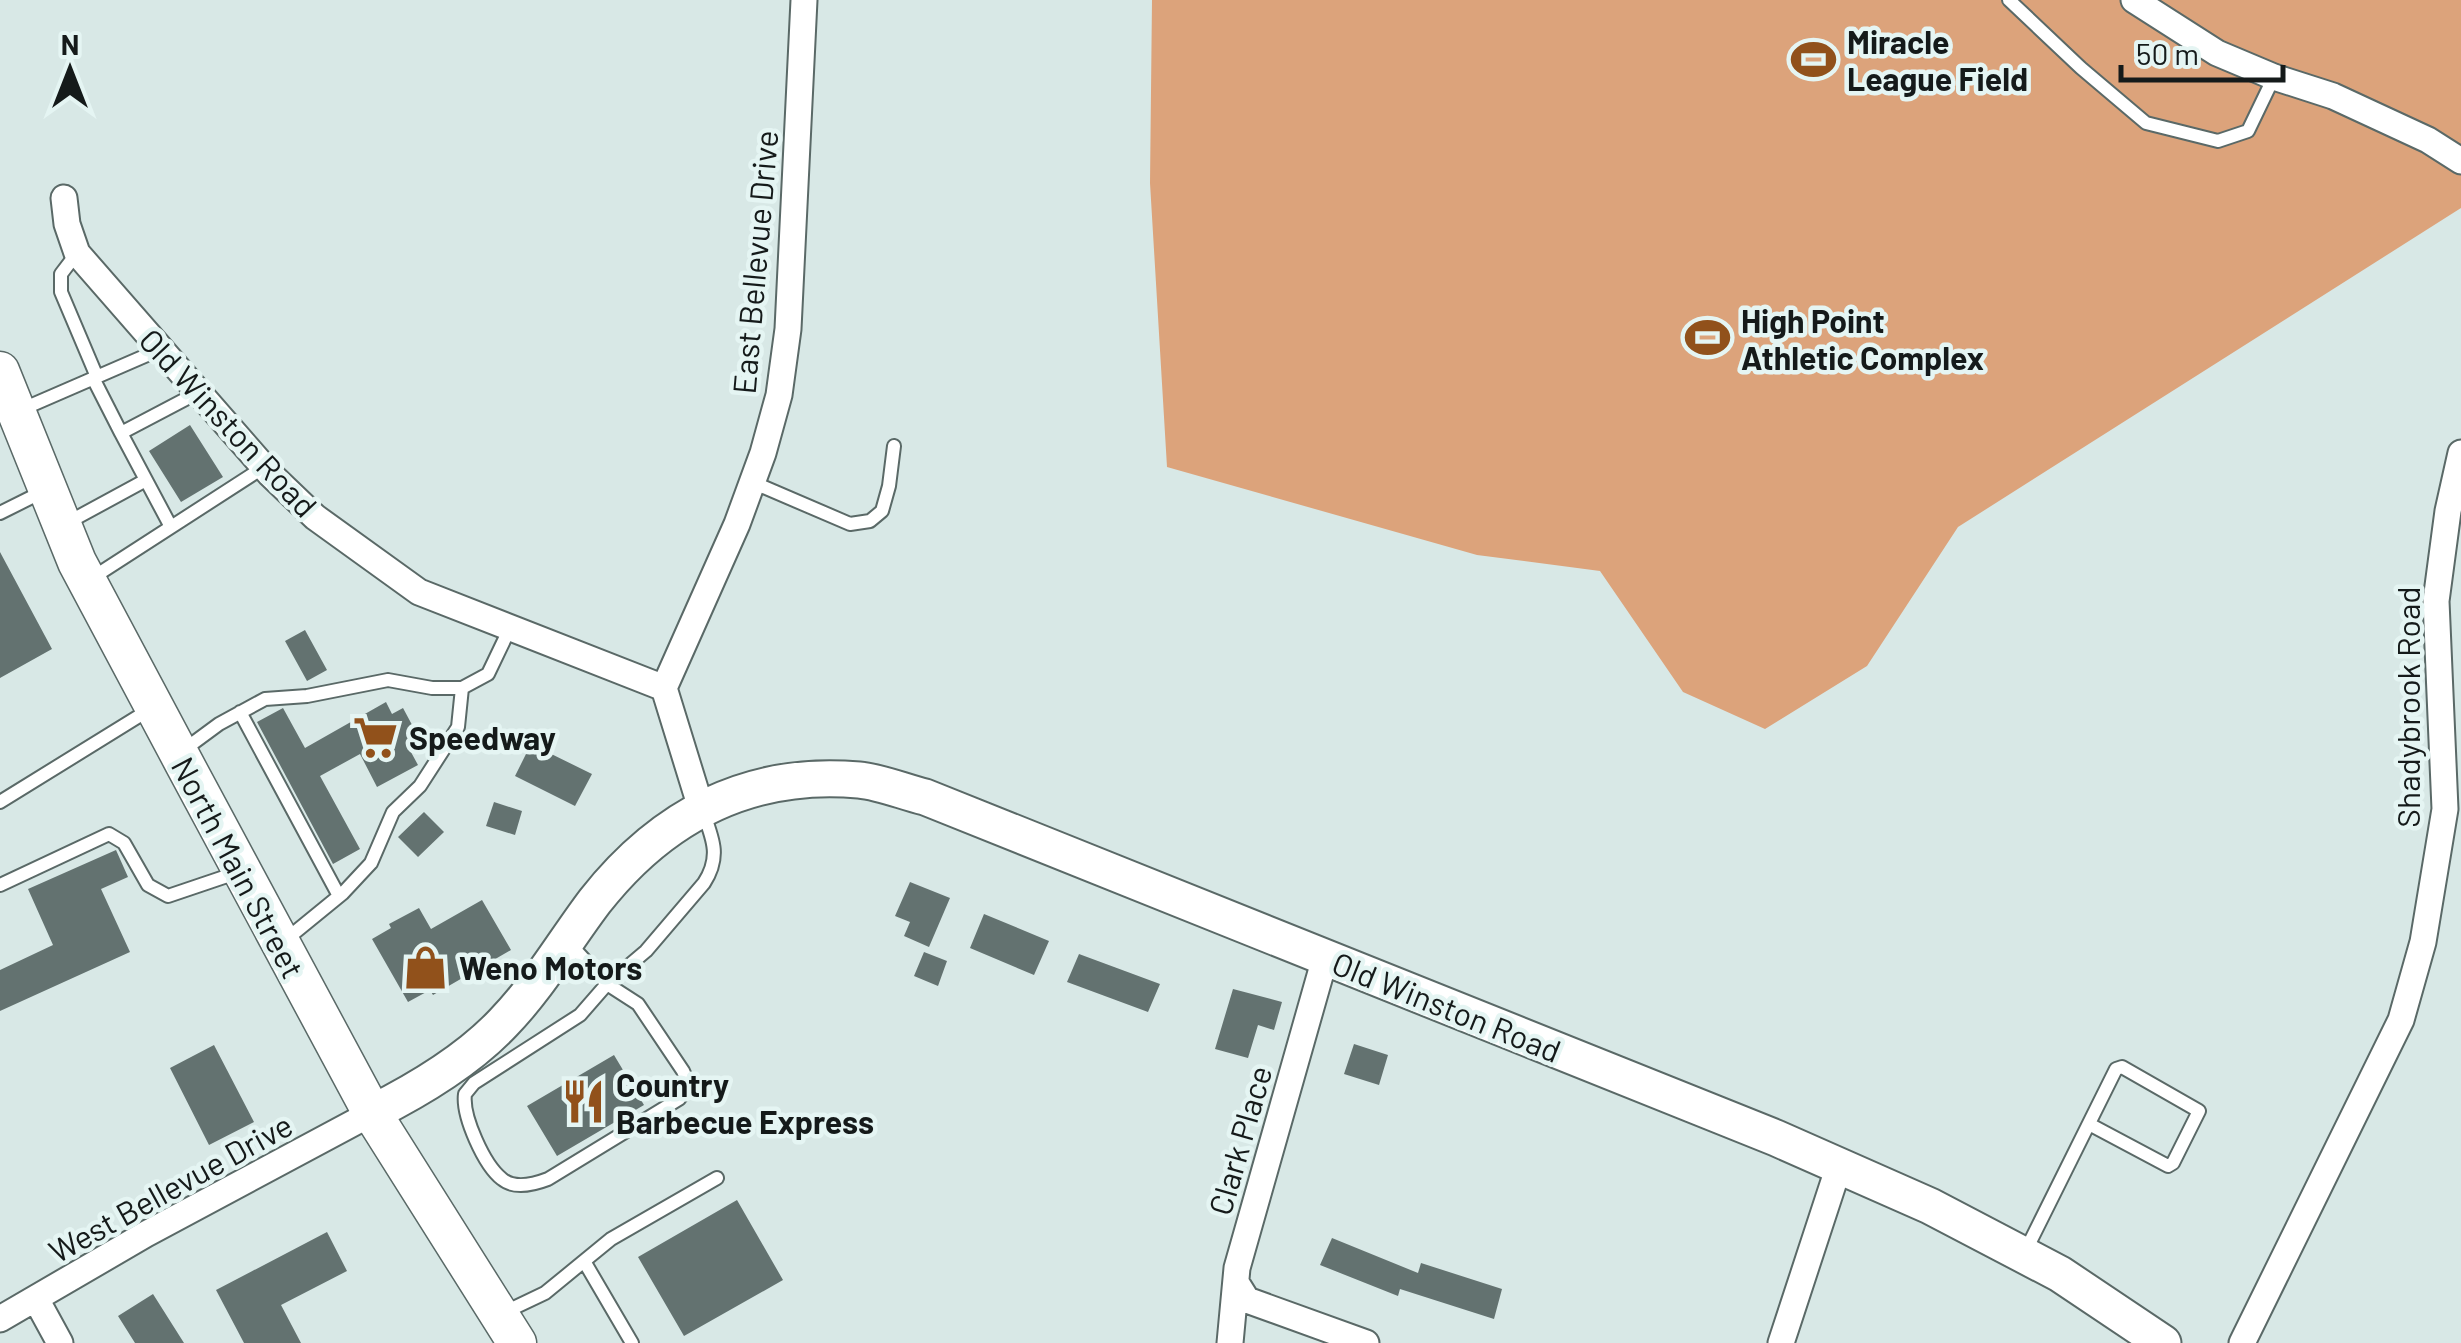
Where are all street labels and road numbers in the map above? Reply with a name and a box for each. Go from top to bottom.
street label: East Bellevue Drive [724,128,784,396]
street label: Old Winston Road [132,320,326,524]
street label: Shadybrook Road [2388,586,2426,828]
street label: North Main Street [165,750,313,984]
street label: Old Winston Road [1327,943,1567,1069]
street label: Clark Place [1200,1061,1278,1219]
street label: West Bellevue Drive [42,1104,298,1270]

